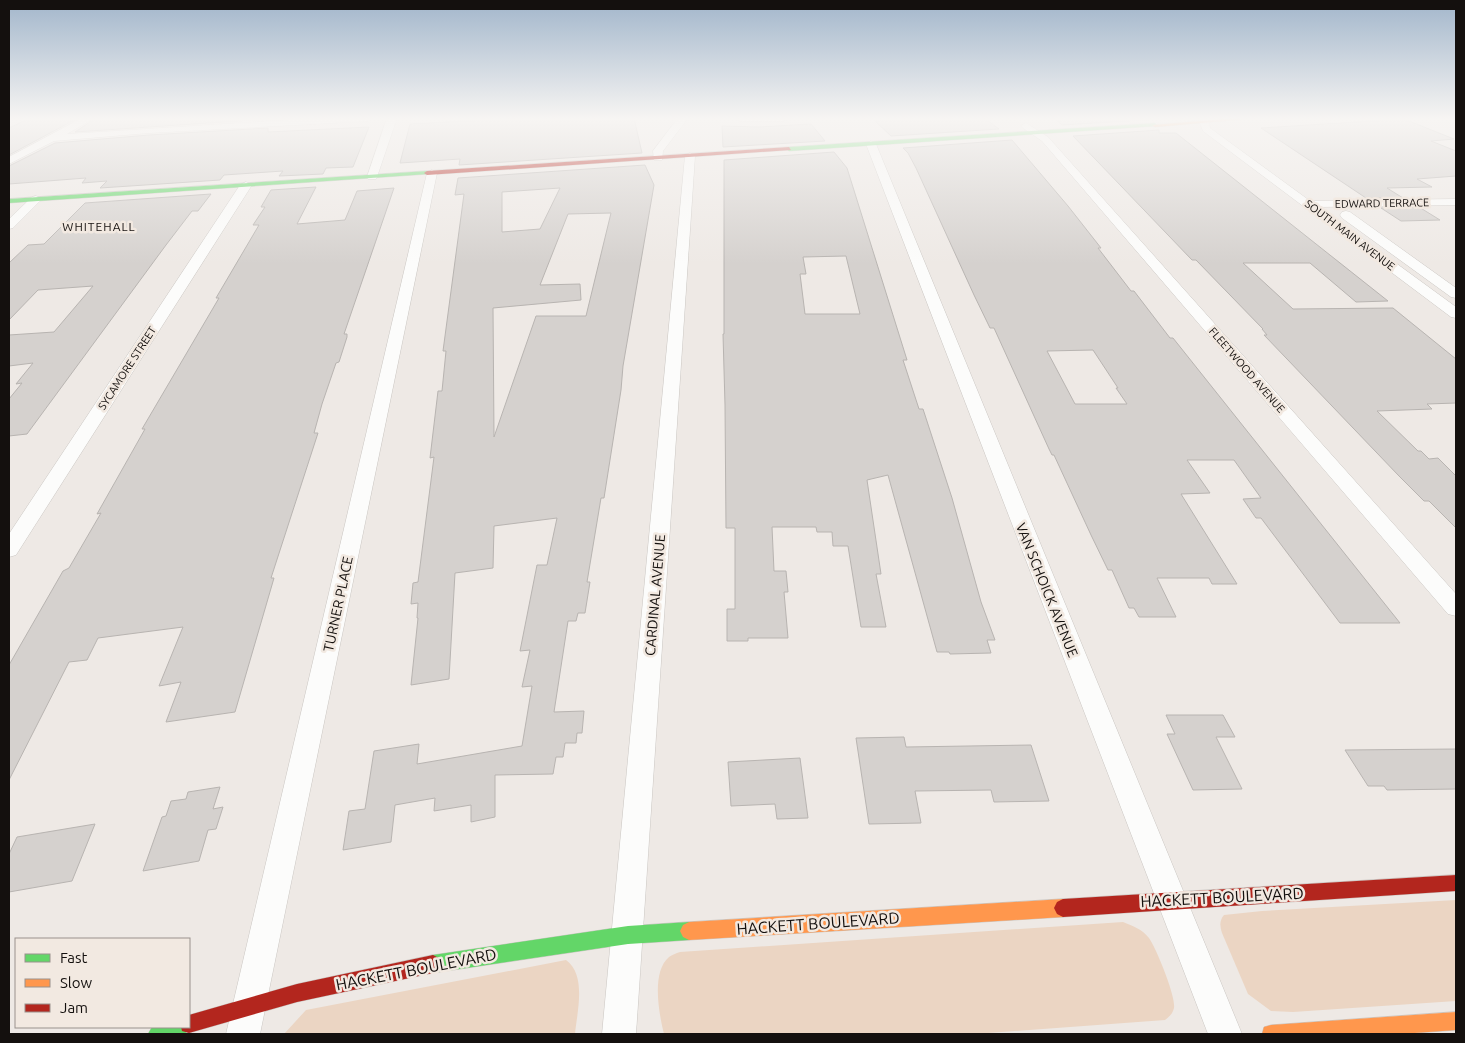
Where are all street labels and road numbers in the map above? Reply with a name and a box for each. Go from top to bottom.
street label: EDWARD TERRACE [1335,196,1429,210]
street label: SOUTH MAIN AVENUE [1303,197,1397,273]
street label: SYCAMORE STREET [96,324,158,412]
street label: FLEETWOOD AVENUE [1207,325,1287,415]
street label: VAN SCHOICK AVENUE [1013,521,1081,660]
street label: CARDINAL AVENUE [642,533,668,657]
street label: TURNER PLACE [320,555,356,653]
street label: HACKETT BOULEVARD [1140,884,1304,910]
street label: HACKETT BOULEVARD [736,908,900,938]
street label: HACKETT BOULEVARD [334,945,498,993]

